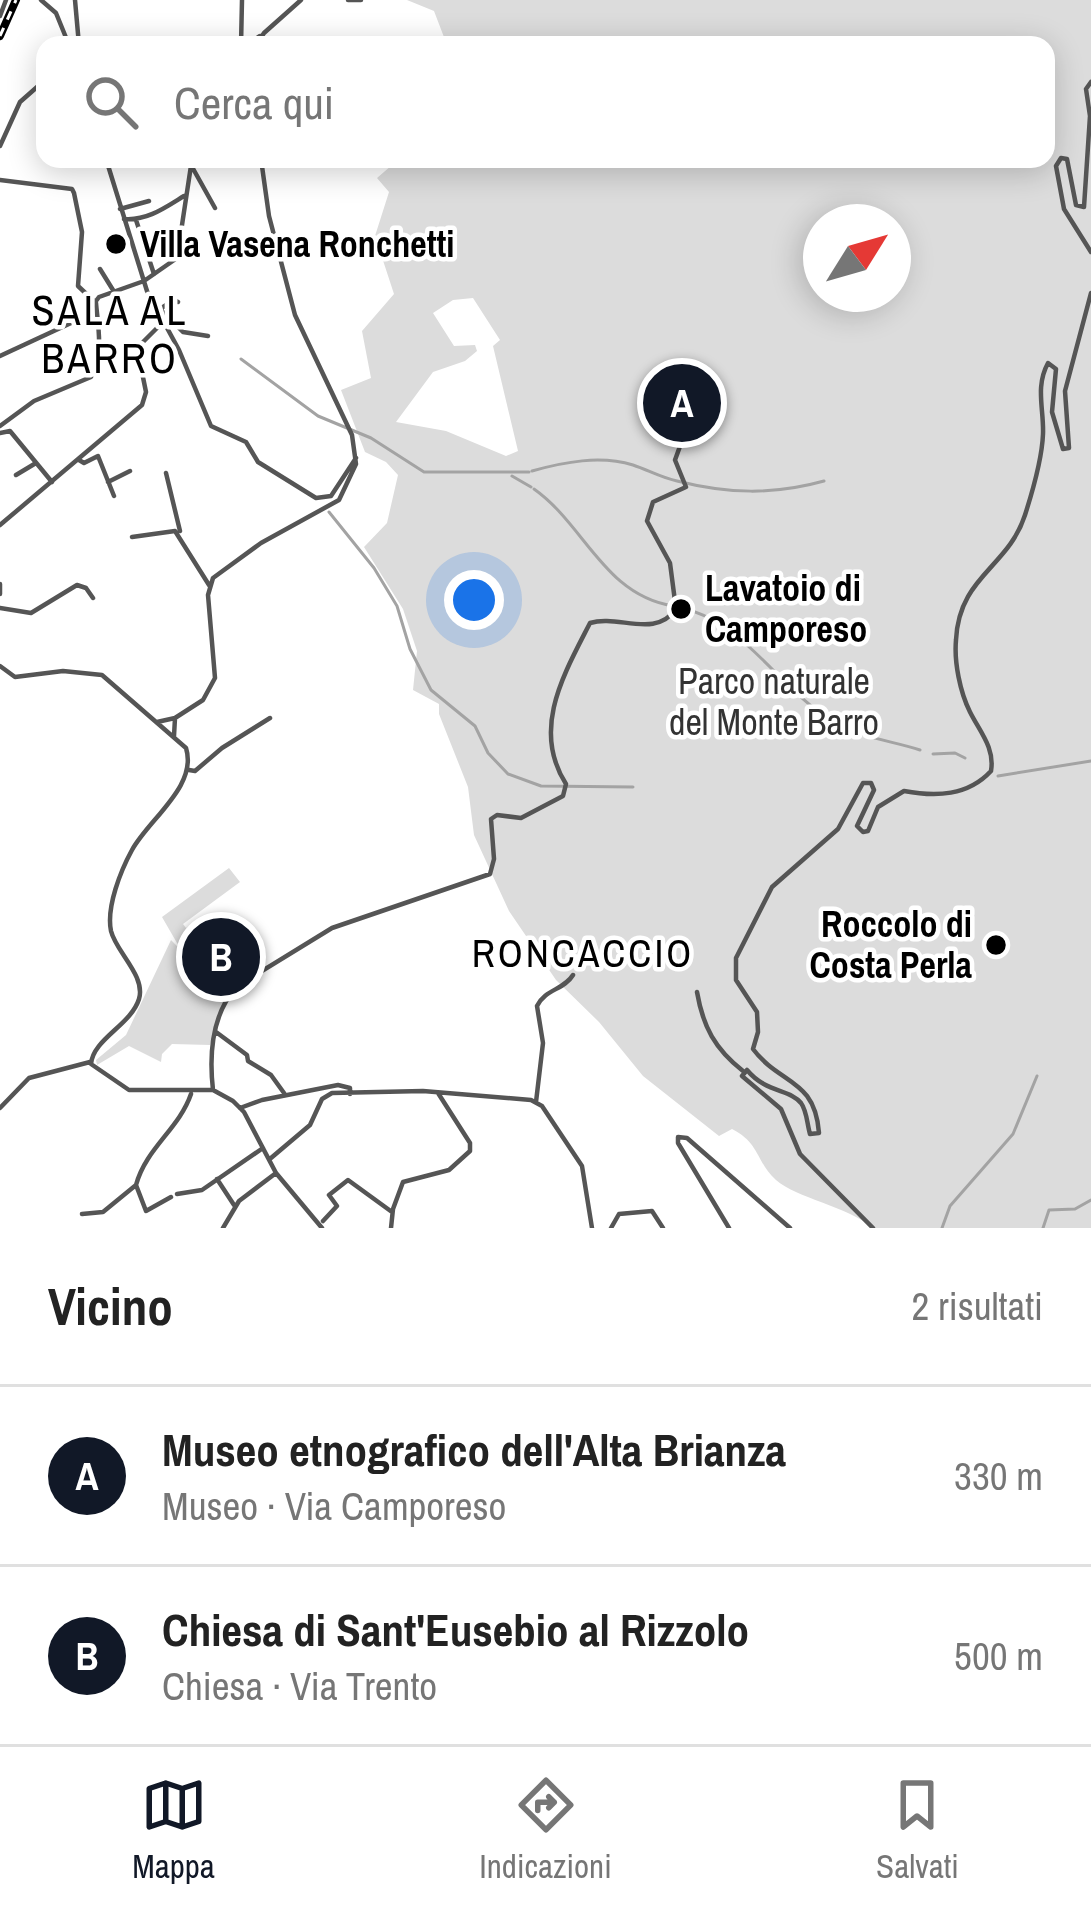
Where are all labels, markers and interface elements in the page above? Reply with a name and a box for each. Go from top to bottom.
search box [36,36,1055,168]
icon: search [78,69,144,135]
text: Cerca qui [174,72,334,133]
north arrow [803,204,911,312]
place label: Villa Vasena Ronchetti [140,220,455,268]
marker: Villa Vasena Ronchetti [103,231,129,257]
district label: SALA AL BARRO [32,282,189,386]
pin: A [643,358,721,448]
place label: Lavatoio di Camporeso [705,564,867,653]
your location [444,570,504,630]
marker: Lavatoio di Camporeso [668,596,694,622]
park label: Parco naturale del Monte Barro [669,657,879,746]
place label: Roccolo di Costa Perla [810,900,973,989]
pin: B [182,912,260,1002]
district label: RONCACCIO [472,927,694,979]
marker: Roccolo di Costa Perla [983,932,1009,958]
text: Vicino [48,1272,173,1341]
text: 2 risultati [911,1280,1043,1332]
text: Museo etnografico dell'Alta Brianza [162,1419,786,1480]
text: A [75,1450,99,1502]
text: 330 m [954,1450,1043,1502]
text: Museo · Via Camporeso [162,1480,506,1532]
text: Chiesa di Sant'Eusebio al Rizzolo [162,1599,749,1660]
text: B [75,1630,99,1682]
text: 500 m [954,1630,1043,1682]
text: Chiesa · Via Trento [162,1660,437,1712]
tab: Mappa [132,1772,215,1888]
tab: Indicazioni [479,1772,612,1888]
tab: Salvati [876,1772,959,1888]

